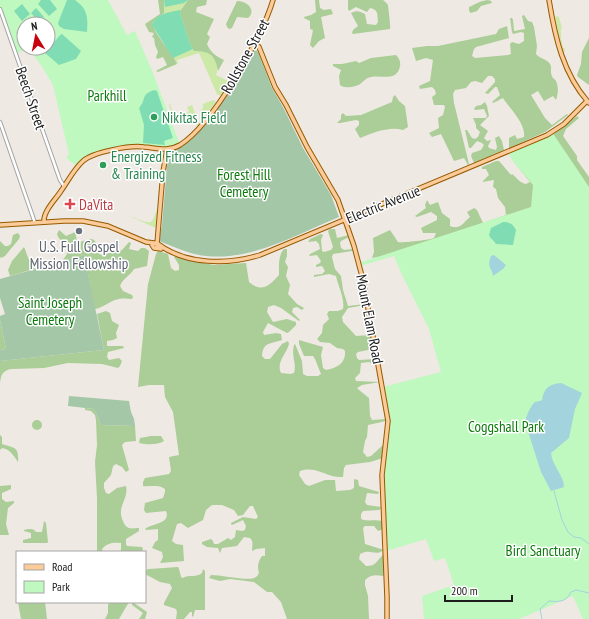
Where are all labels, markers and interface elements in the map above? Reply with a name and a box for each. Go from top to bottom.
street label: Rollstone Street [217,15,273,97]
north arrow [16,16,56,56]
text: N [30,19,38,34]
street label: Beech Street [11,64,51,132]
park label: Parkhill [87,86,127,105]
place label: Nikitas Field [162,108,226,127]
marker: Nikitas Field [149,112,159,122]
place label: Energized Fitness & Training [111,147,202,183]
marker: Energized Fitness & Training [98,160,108,170]
park label: Forest Hill Cemetery [217,165,271,201]
street label: Electric Avenue [343,180,423,228]
place label: DaVita [79,195,113,214]
marker: DaVita [64,198,76,210]
marker: U.S. Full Gospel Mission Fellowship [74,226,84,236]
place label: U.S. Full Gospel Mission Fellowship [30,237,128,273]
street label: Mount Elam Road [352,273,388,365]
park label: Saint Joseph Cemetery [18,293,82,329]
park label: Coggshall Park [468,417,544,436]
park label: Bird Sanctuary [506,541,581,560]
legend [16,551,146,603]
text: Road [52,559,72,574]
scale bar [445,577,512,603]
text: Park [52,579,70,594]
text: 200 m [451,583,478,598]

